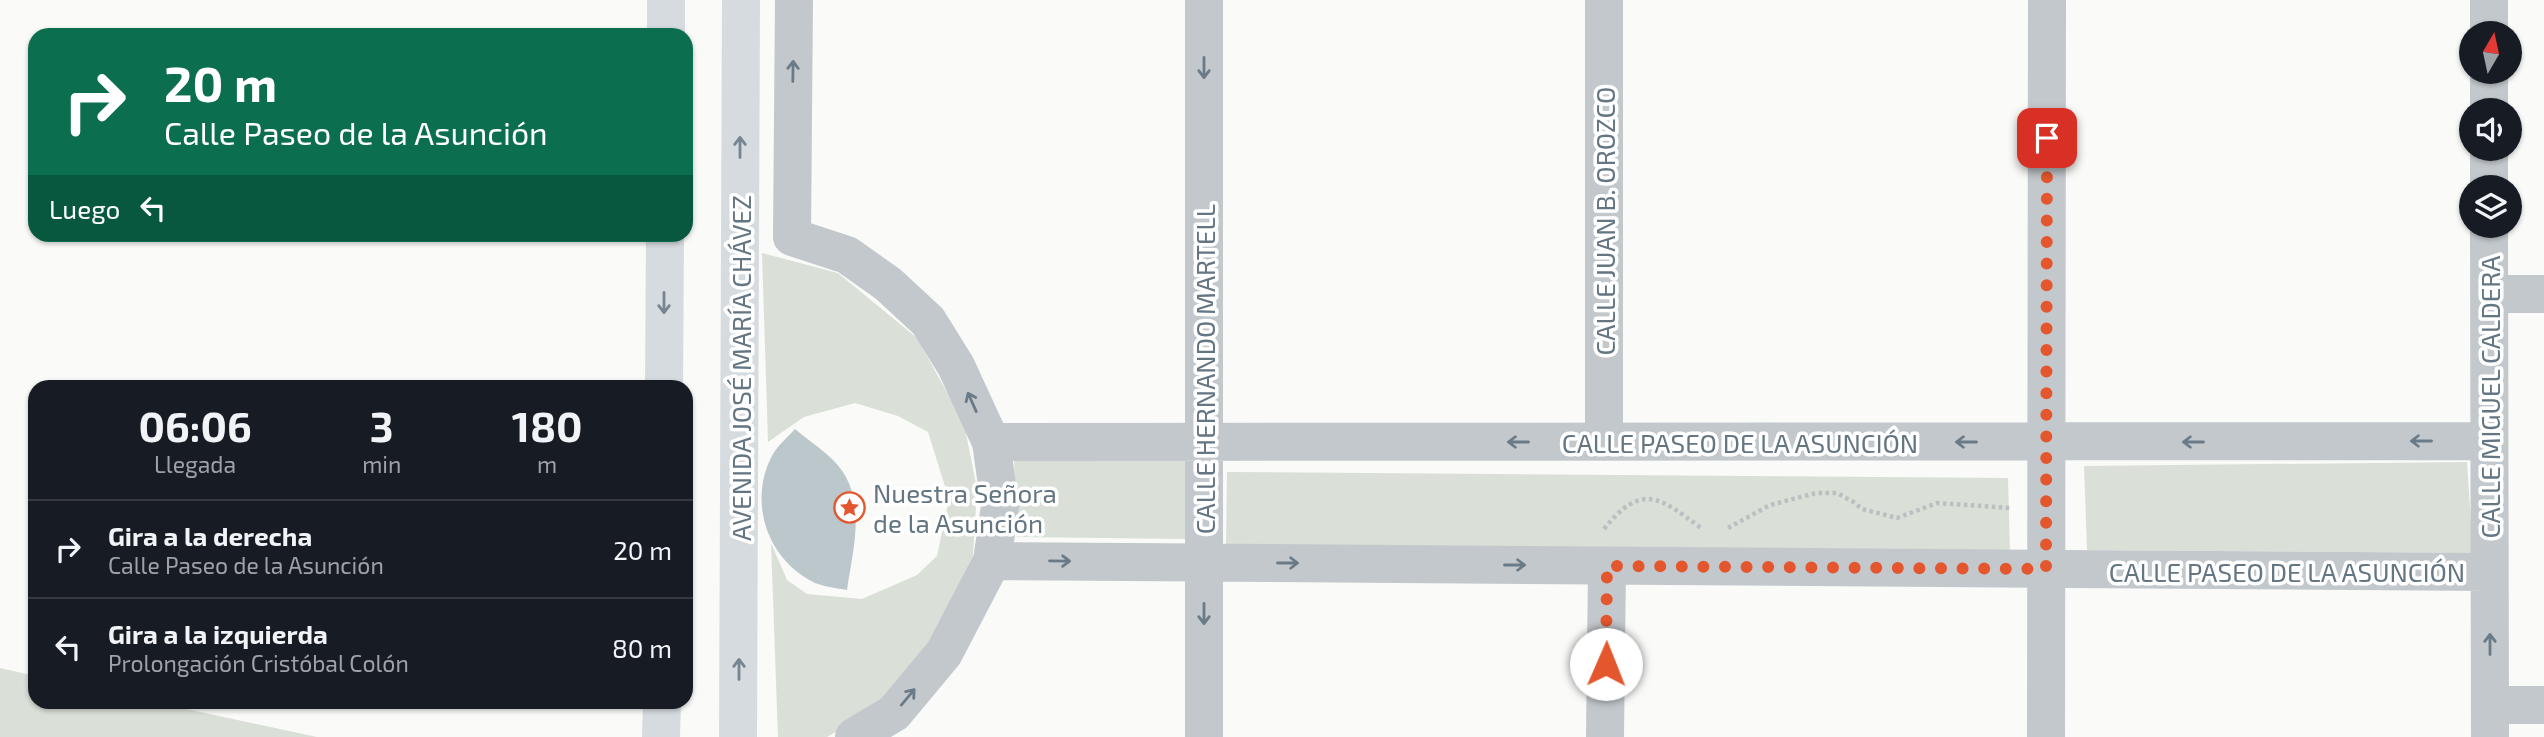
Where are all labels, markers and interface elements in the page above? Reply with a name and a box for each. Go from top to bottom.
north arrow [2459,21,2522,84]
map controls [2459,21,2522,238]
text: 20 m [164,53,277,112]
icon: right [49,56,140,147]
one-way arrow [1197,56,1211,79]
one-way arrow [787,60,800,83]
street label: CALLE JUAN B. OROZCO [1589,87,1620,355]
button: sound [2459,98,2522,161]
pin [2017,108,2077,168]
text: Calle Paseo de la Asunción [164,113,548,151]
icon: arrive [2028,119,2066,157]
one-way arrow [733,136,747,159]
button: layers [2459,175,2522,238]
icon: left [134,189,172,227]
text: Luego [49,193,120,224]
street label: AVENIDA JOSÉ MARÍA CHÁVEZ [725,195,756,541]
street label: CALLE HERNANDO MARTELL [1189,204,1220,534]
street label: CALLE MIGUEL CALDERA [2474,256,2505,538]
one-way arrow [657,291,671,314]
one-way arrow [965,391,978,413]
text: 06:06 [138,400,252,450]
text: 3 [370,400,394,450]
text: 180 [512,400,583,450]
street label: CALLE PASEO DE LA ASUNCIÓN [1562,427,1918,458]
one-way arrow [2410,434,2433,448]
one-way arrow [1507,435,1530,449]
one-way arrow [1955,435,1978,449]
one-way arrow [2182,435,2205,449]
text: Llegada [154,450,236,478]
text: min [362,450,401,478]
text: m [537,450,557,478]
place label: Nuestra Señora de la Asunción [873,477,1057,538]
place icon: Nuestra Señora de la Asunción [833,490,867,524]
text: Gira a la derecha [108,520,312,551]
icon: right [49,530,87,568]
text: 20 m [613,534,672,565]
text: Calle Paseo de la Asunción [108,551,384,579]
one-way arrow [1049,554,1072,568]
one-way arrow [1276,556,1299,570]
street label: CALLE PASEO DE LA ASUNCIÓN [2109,556,2465,587]
one-way arrow [1504,558,1527,572]
one-way arrow [1197,602,1211,625]
text: Gira a la izquierda [108,618,328,649]
position arrow [1569,627,1643,701]
icon: left [49,628,87,666]
text: 80 m [612,632,672,663]
one-way arrow [2483,633,2497,656]
text: Prolongación Cristóbal Colón [108,649,409,677]
one-way arrow [732,658,746,681]
one-way arrow [900,688,916,706]

